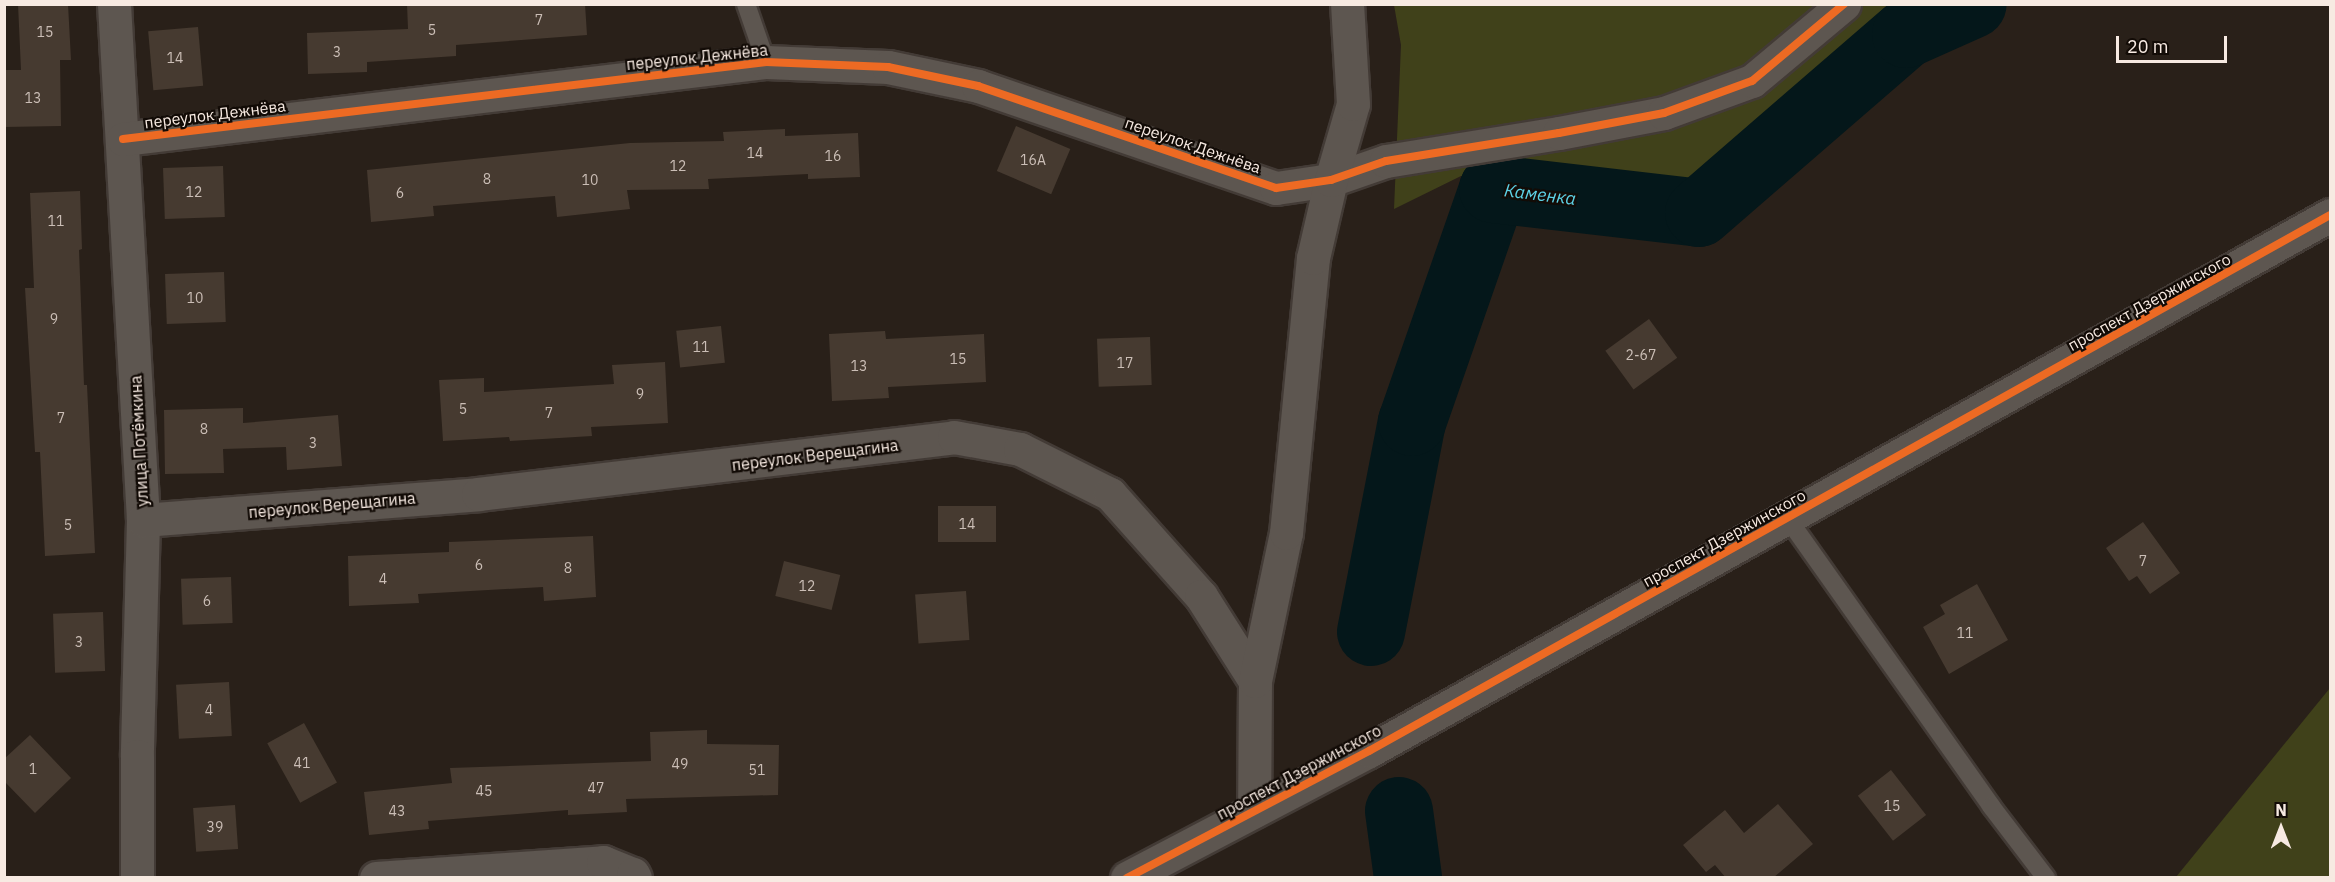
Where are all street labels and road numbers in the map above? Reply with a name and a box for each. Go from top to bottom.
street label: переулок Дежнёва [625,40,769,74]
street label: переулок Дежнёва [143,96,287,132]
street label: переулок Дежнёва [1123,113,1263,177]
street label: проспект Дзержинского [2064,249,2234,355]
street label: улица Потёмкина [126,375,152,507]
street label: переулок Верещагина [731,435,899,475]
street label: проспект Дзержинского [1639,485,1809,591]
street label: переулок Верещагина [248,488,416,522]
street label: проспект Дзержинского [1214,720,1384,824]

